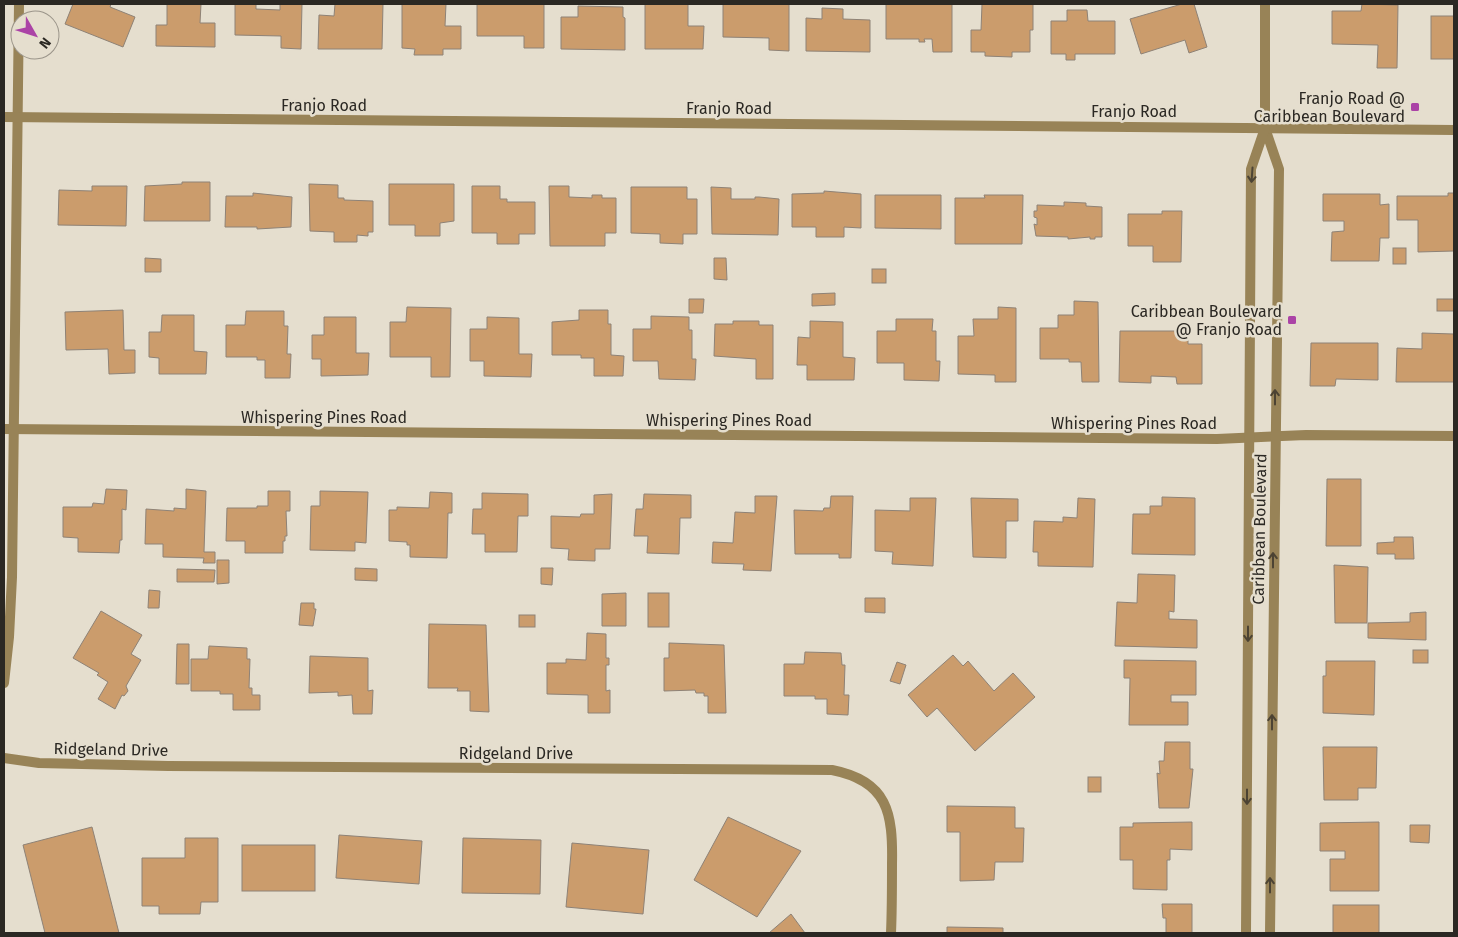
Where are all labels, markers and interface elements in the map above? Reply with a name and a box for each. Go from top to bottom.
north arrow [10,10,60,60]
text: N [35,34,54,52]
place label: Franjo Road @ Caribbean Boulevard [1254,89,1405,126]
street label: Franjo Road [281,96,367,115]
street label: Franjo Road [686,99,772,118]
marker: Franjo Road @ Caribbean Boulevard [1409,101,1421,113]
street label: Franjo Road [1091,102,1177,121]
one-way arrow [1247,166,1257,182]
place label: Caribbean Boulevard @ Franjo Road [1131,302,1282,339]
marker: Caribbean Boulevard @ Franjo Road [1286,314,1298,326]
one-way arrow [1270,389,1280,406]
street label: Whispering Pines Road [241,408,407,427]
street label: Whispering Pines Road [646,411,812,430]
street label: Whispering Pines Road [1051,414,1217,433]
street label: Caribbean Boulevard [1249,453,1270,605]
one-way arrow [1268,552,1278,568]
one-way arrow [1243,626,1253,642]
one-way arrow [1267,714,1277,730]
street label: Ridgeland Drive [54,739,168,760]
street label: Ridgeland Drive [459,744,573,763]
one-way arrow [1242,788,1252,805]
one-way arrow [1265,877,1275,893]

